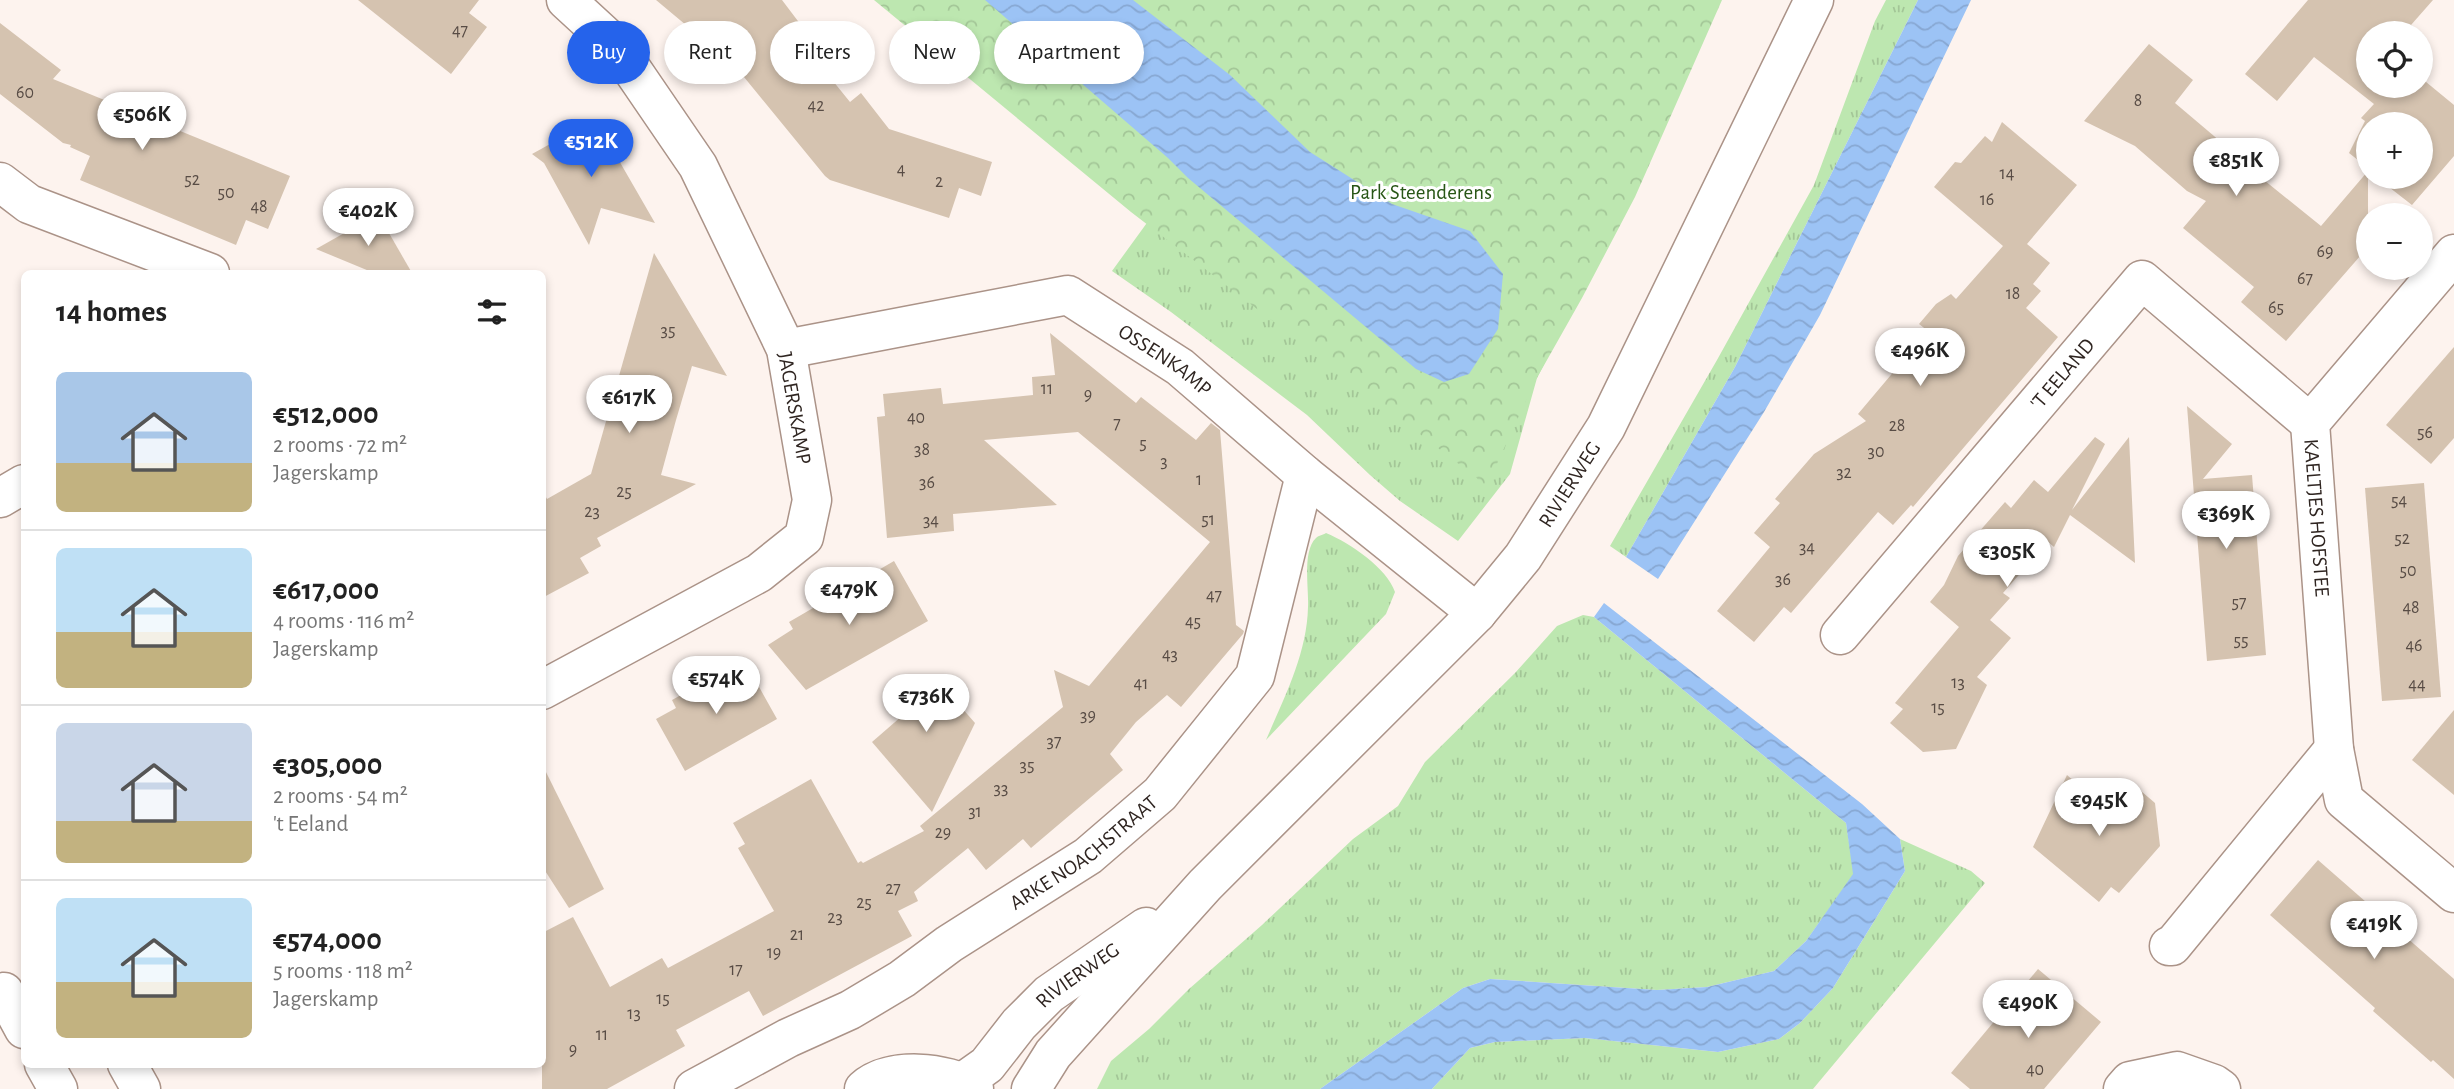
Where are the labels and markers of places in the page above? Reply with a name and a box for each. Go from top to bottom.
pin: €506K [93,92,191,152]
pin: €512K [542,120,640,179]
pin: €851K [2187,138,2285,198]
pin: €402K [319,188,417,248]
pin: €496K [1871,328,1969,388]
pin: €617K [580,376,678,435]
pin: €369K [2177,491,2275,551]
pin: €305K [1958,530,2056,589]
pin: €479K [800,568,898,627]
pin: €574K [667,656,765,716]
pin: €736K [877,674,975,734]
pin: €945K [2050,778,2148,838]
pin: €419K [2325,902,2423,961]
pin: €490K [1979,981,2077,1040]

